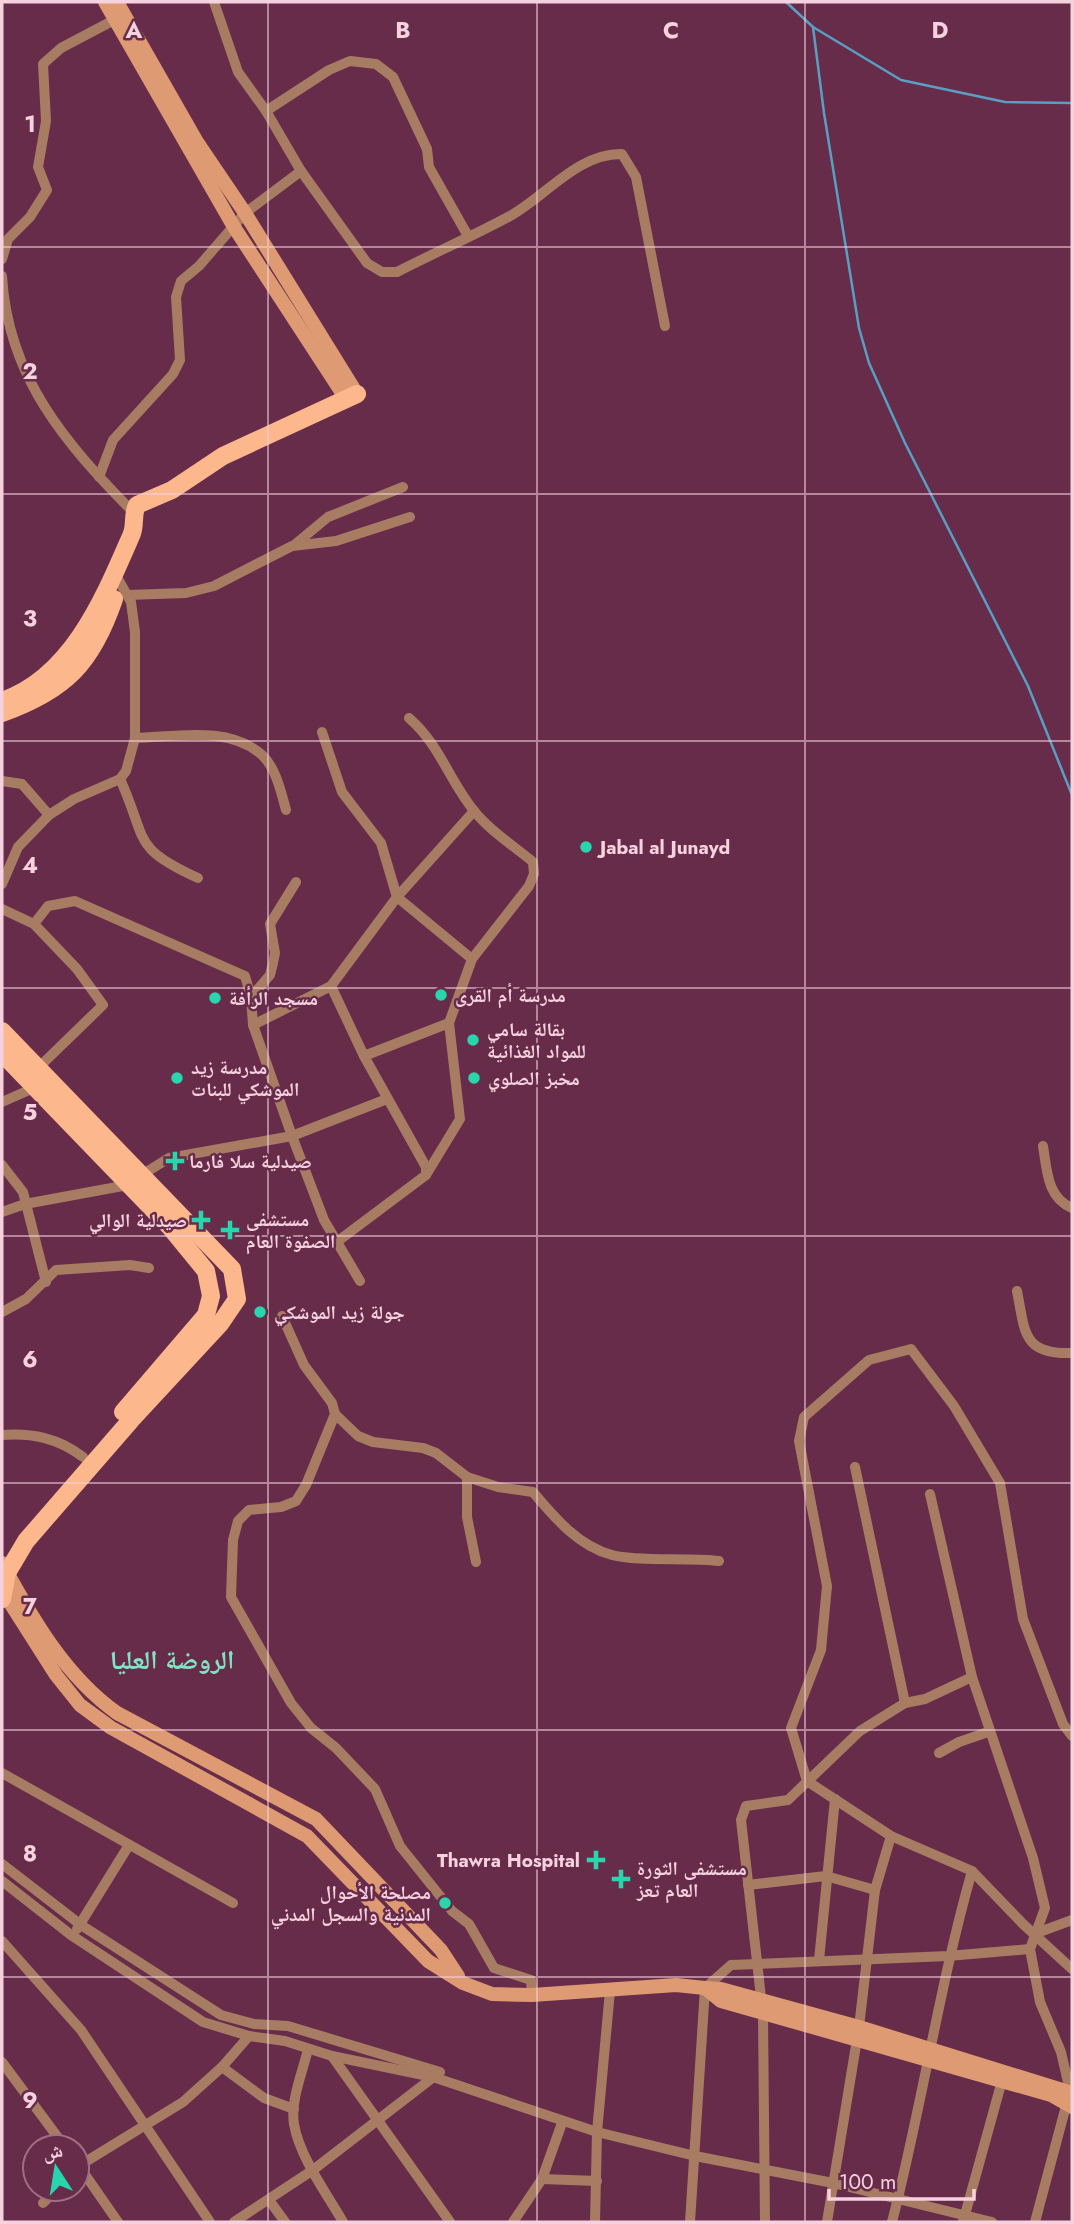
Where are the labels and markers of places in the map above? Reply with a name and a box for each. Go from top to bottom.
place label: Jabal al Junayd [596,834,730,861]
marker: Jabal al Junayd [578,839,594,855]
place label: مدرسة أم القرى [455,982,566,1009]
place label: مسجد الرأفة [229,985,318,1012]
marker: مدرسة أم القرى [433,987,449,1003]
marker: مسجد الرأفة [207,990,223,1006]
place label: بقالة سامي للمواد الغذائية [487,1016,586,1065]
marker: بقالة سامي للمواد الغذائية [465,1032,481,1048]
place label: مدرسة زيد الموشكي للبنات [191,1054,299,1104]
place label: مخبز الصلوي [488,1065,580,1093]
marker: مدرسة زيد الموشكي للبنات [169,1070,185,1086]
marker: مخبز الصلوي [466,1070,482,1086]
place label: صيدلية سلا فارما [189,1148,312,1175]
marker: صيدلية سلا فارما [167,1153,183,1169]
place label: مستشفى الصفوة العام [246,1206,336,1255]
place label: صيدلية الوالي [89,1207,187,1235]
marker: صيدلية الوالي [193,1212,209,1228]
marker: مستشفى الصفوة العام [220,1220,240,1240]
place label: جولة زيد الموشكي [274,1299,405,1327]
marker: جولة زيد الموشكي [252,1304,268,1320]
place label: Thawra Hospital [437,1847,580,1874]
marker: Thawra Hospital [586,1850,606,1870]
place label: مستشفى الثورة العام تعز [636,1855,747,1904]
marker: مستشفى الثورة العام تعز [611,1869,631,1889]
place label: مصلحة الأحوال المدنية والسجل المدني [271,1879,431,1929]
marker: مصلحة الأحوال المدنية والسجل المدني [437,1895,453,1911]

